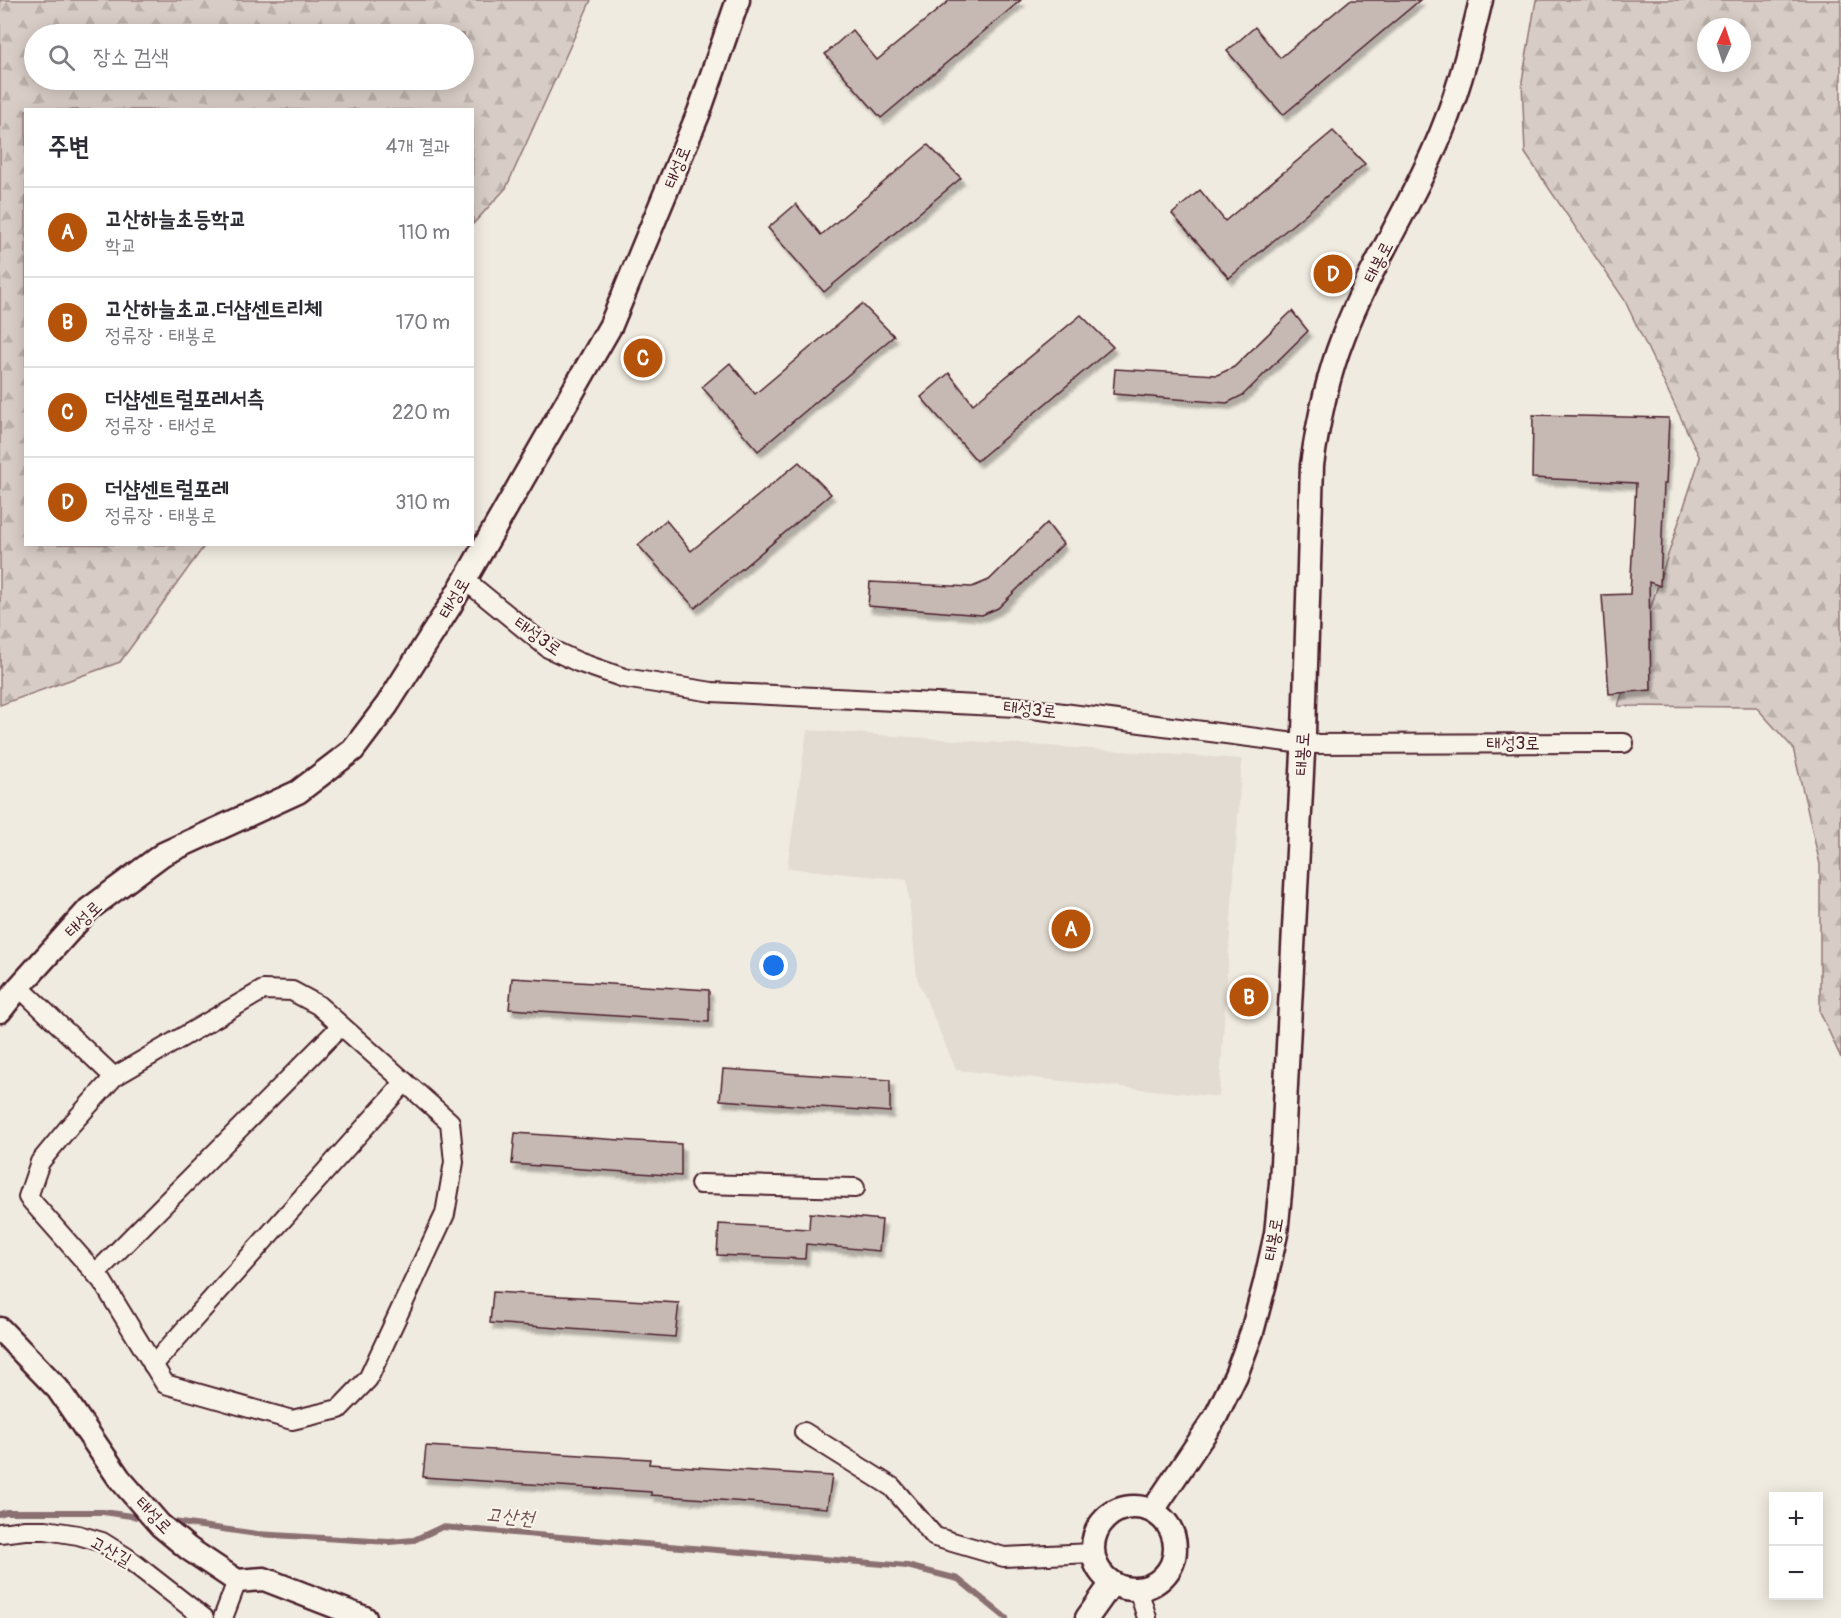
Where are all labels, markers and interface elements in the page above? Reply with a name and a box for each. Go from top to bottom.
north arrow [1697,18,1751,72]
search box [24,24,474,90]
icon: search [45,41,78,74]
text: 장소 검색 [93,43,169,71]
text: 주변 [48,131,90,163]
text: 4개 결과 [386,134,450,159]
street label: 태성로 [659,143,696,192]
text: 고산하늘초등학교 [105,205,247,233]
text: A [61,220,74,245]
text: 110 m [399,220,450,245]
text: 학교 [105,233,137,258]
street label: 태봉로 [1358,238,1399,287]
pin: D [1314,252,1352,296]
text: 고산하늘초교.더샵센트리체 [105,295,322,323]
text: B [62,310,73,335]
text: 170 m [396,310,450,335]
text: 정류장 · 태봉로 [105,323,217,348]
pin: C [624,336,662,380]
text: 더샵센트럴포레서측 [105,385,264,413]
text: C [61,400,74,425]
text: 220 m [392,400,450,425]
text: 정류장 · 태성로 [105,413,217,438]
text: 더샵센트럴포레 [105,475,229,503]
text: D [61,490,74,515]
text: 310 m [395,490,450,515]
text: 정류장 · 태봉로 [105,503,217,528]
street label: 태성로 [434,574,475,623]
street label: 태성3로 [509,612,566,661]
street label: 태성3로 [1002,695,1058,724]
street label: 태봉로 [1290,732,1315,776]
street label: 태성3로 [1486,732,1540,755]
street label: 태성로 [60,896,107,943]
pin: A [1052,906,1090,952]
your location [759,951,788,980]
pin: B [1230,974,1268,1020]
street label: 태봉로 [1258,1216,1289,1262]
street label: 태성로 [130,1492,177,1539]
map controls [1769,1492,1823,1600]
button: + [1769,1492,1823,1546]
water label: 고산천 [485,1502,537,1531]
street label: 고산길 [86,1531,136,1572]
button: − [1769,1546,1823,1600]

